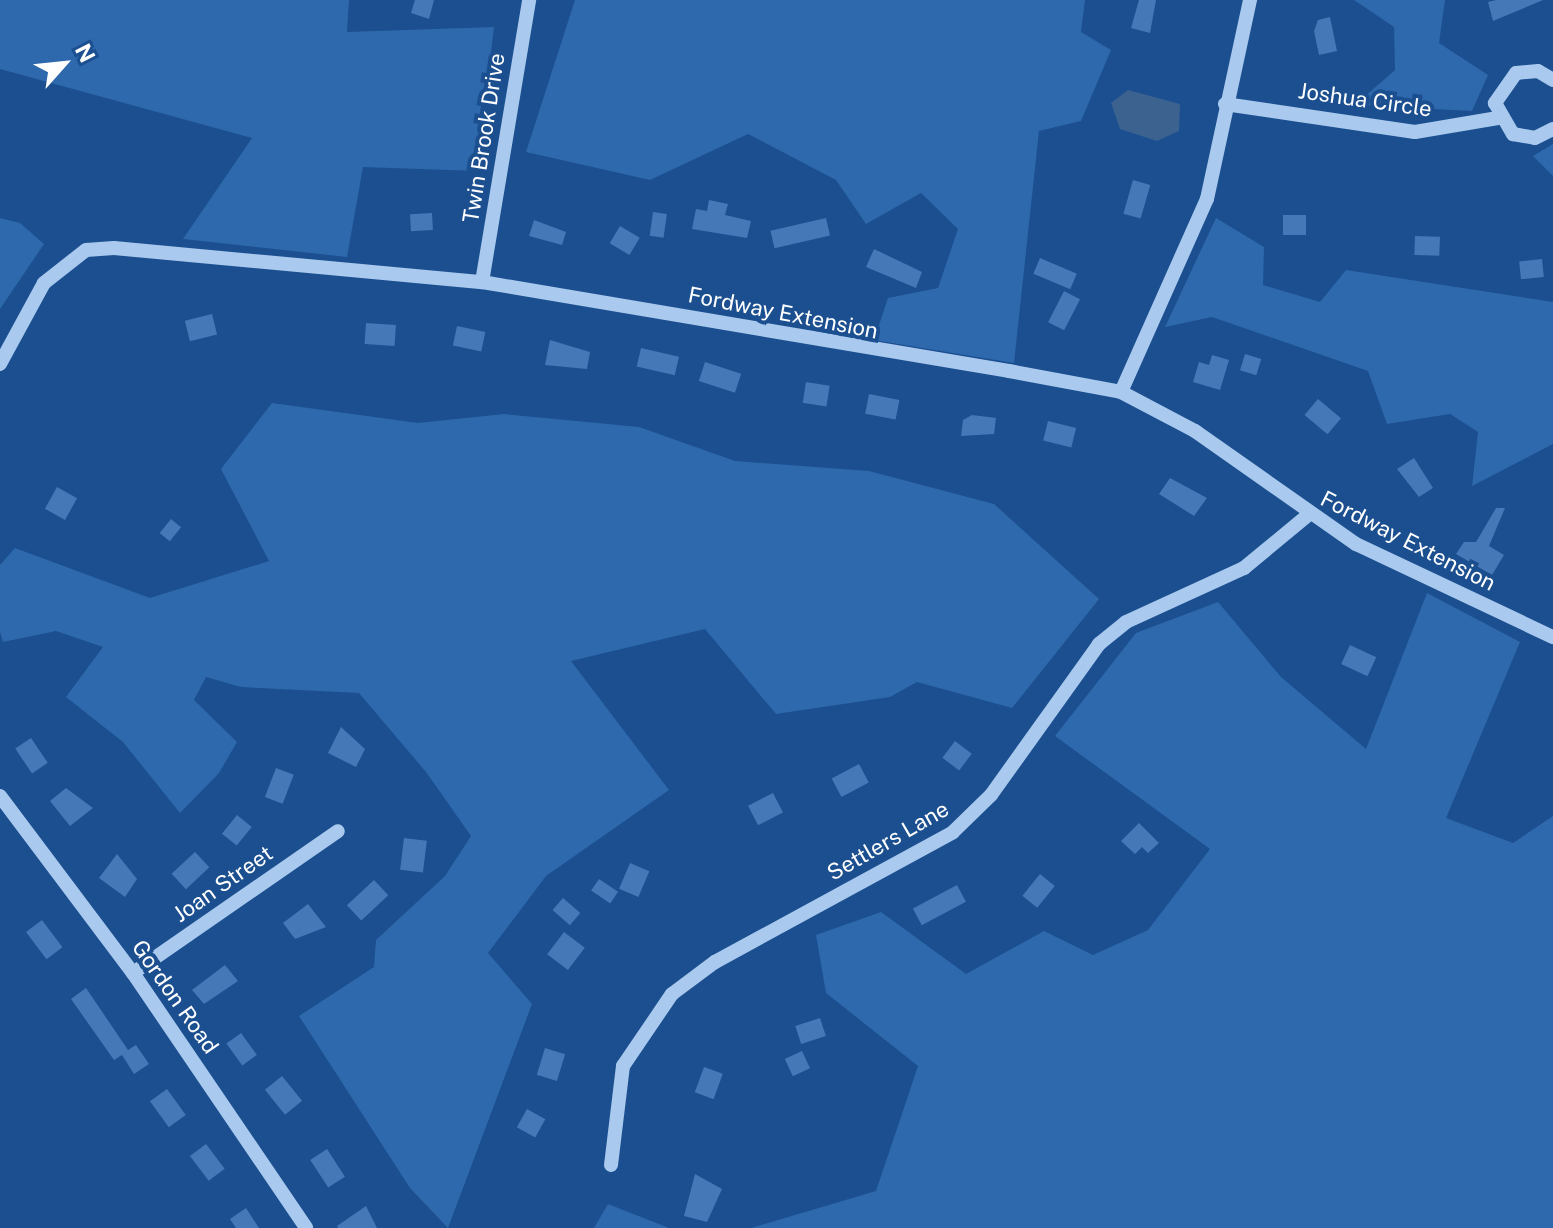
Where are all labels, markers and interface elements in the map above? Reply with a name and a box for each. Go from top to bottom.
north arrow [24,24,104,104]
text: N [70,40,101,67]
street label: Twin Brook Drive [458,51,510,225]
street label: Joshua Circle [1297,78,1433,122]
street label: Fordway Extension [686,282,880,344]
street label: Fordway Extension [1316,485,1500,597]
street label: Settlers Lane [823,796,953,886]
street label: Joan Street [168,840,278,928]
street label: Gordon Road [126,935,224,1059]

